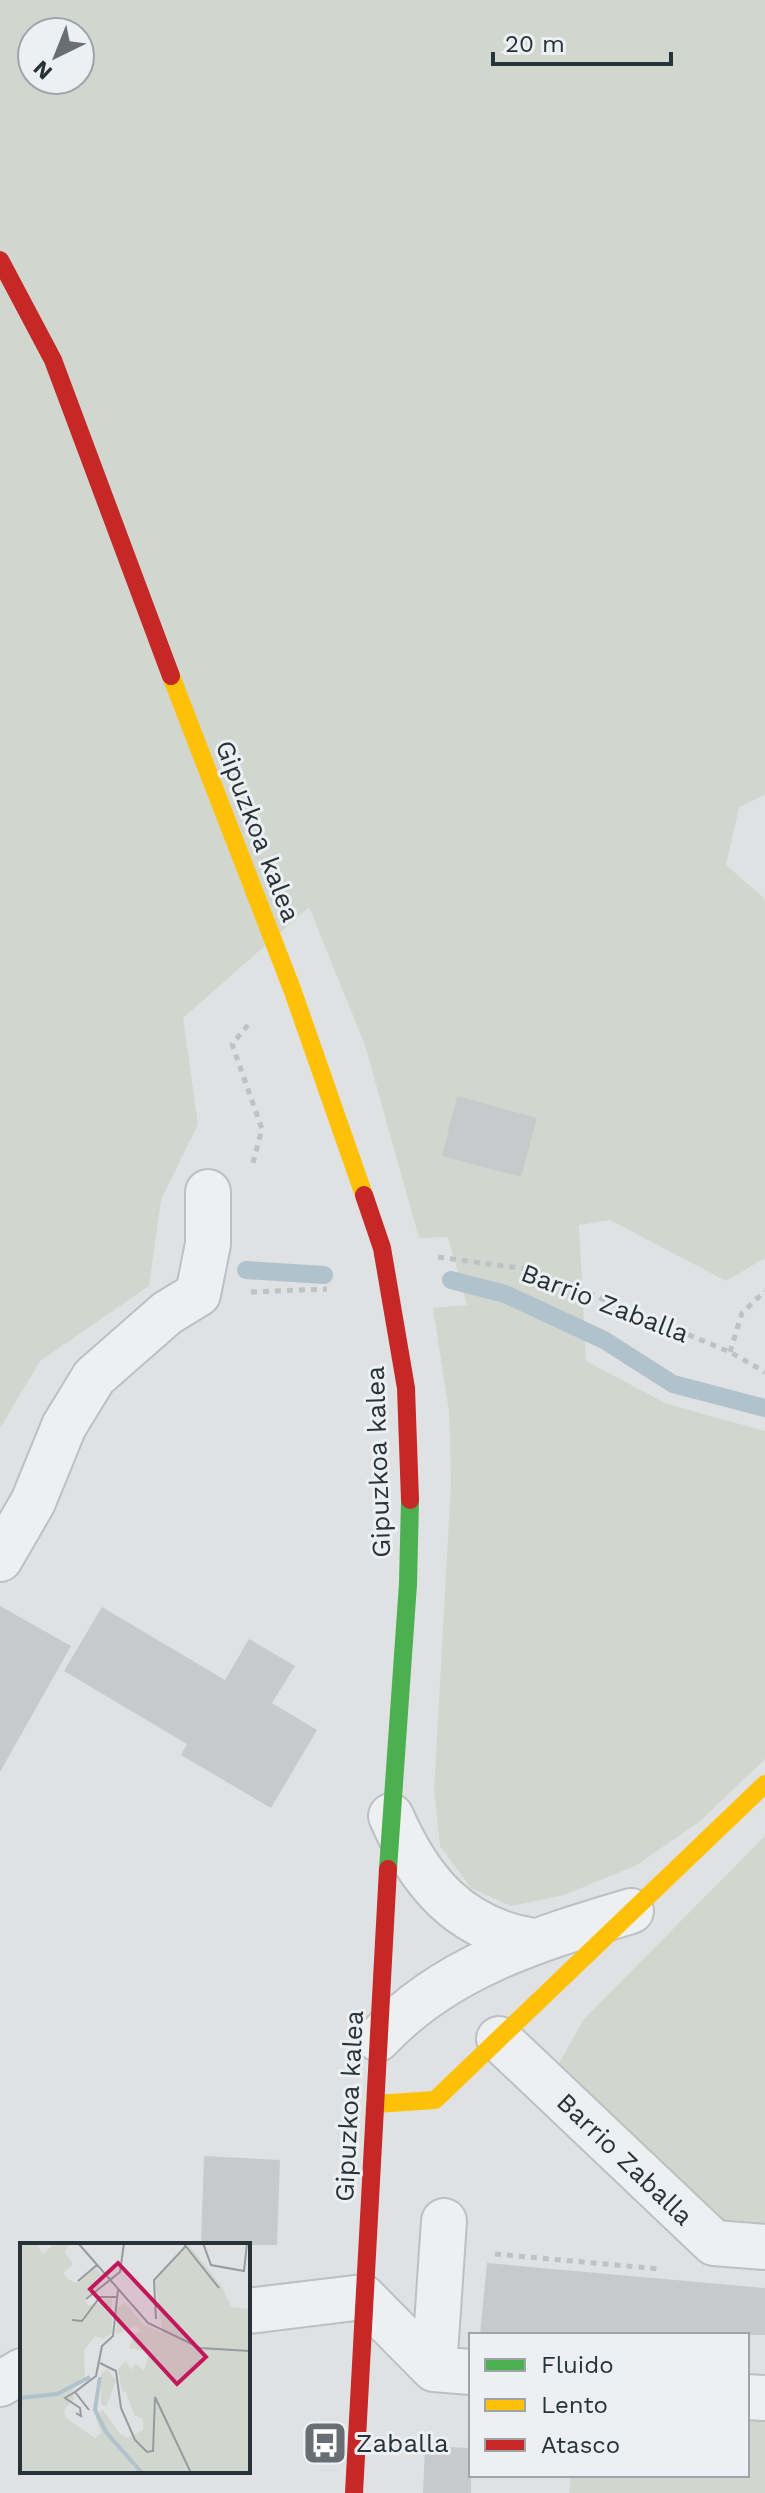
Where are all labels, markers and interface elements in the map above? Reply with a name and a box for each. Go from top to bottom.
north arrow [16,16,96,96]
scale bar [493,16,671,66]
text: 20 m [505,30,565,58]
text: N [28,56,57,85]
street label: Gipuzkoa kalea [210,736,306,926]
street label: Barrio Zaballa [517,1257,693,1349]
street label: Gipuzkoa kalea [360,1365,396,1558]
street label: Gipuzkoa kalea [329,2009,369,2203]
street label: Barrio Zaballa [551,2087,699,2231]
inset map [20,2243,250,2473]
legend [469,2333,749,2477]
text: Fluido [541,2351,614,2379]
text: Lento [541,2391,608,2419]
bus stop icon: Zaballa [301,2419,349,2467]
place label: Zaballa [356,2428,449,2458]
text: Atasco [541,2431,620,2459]

